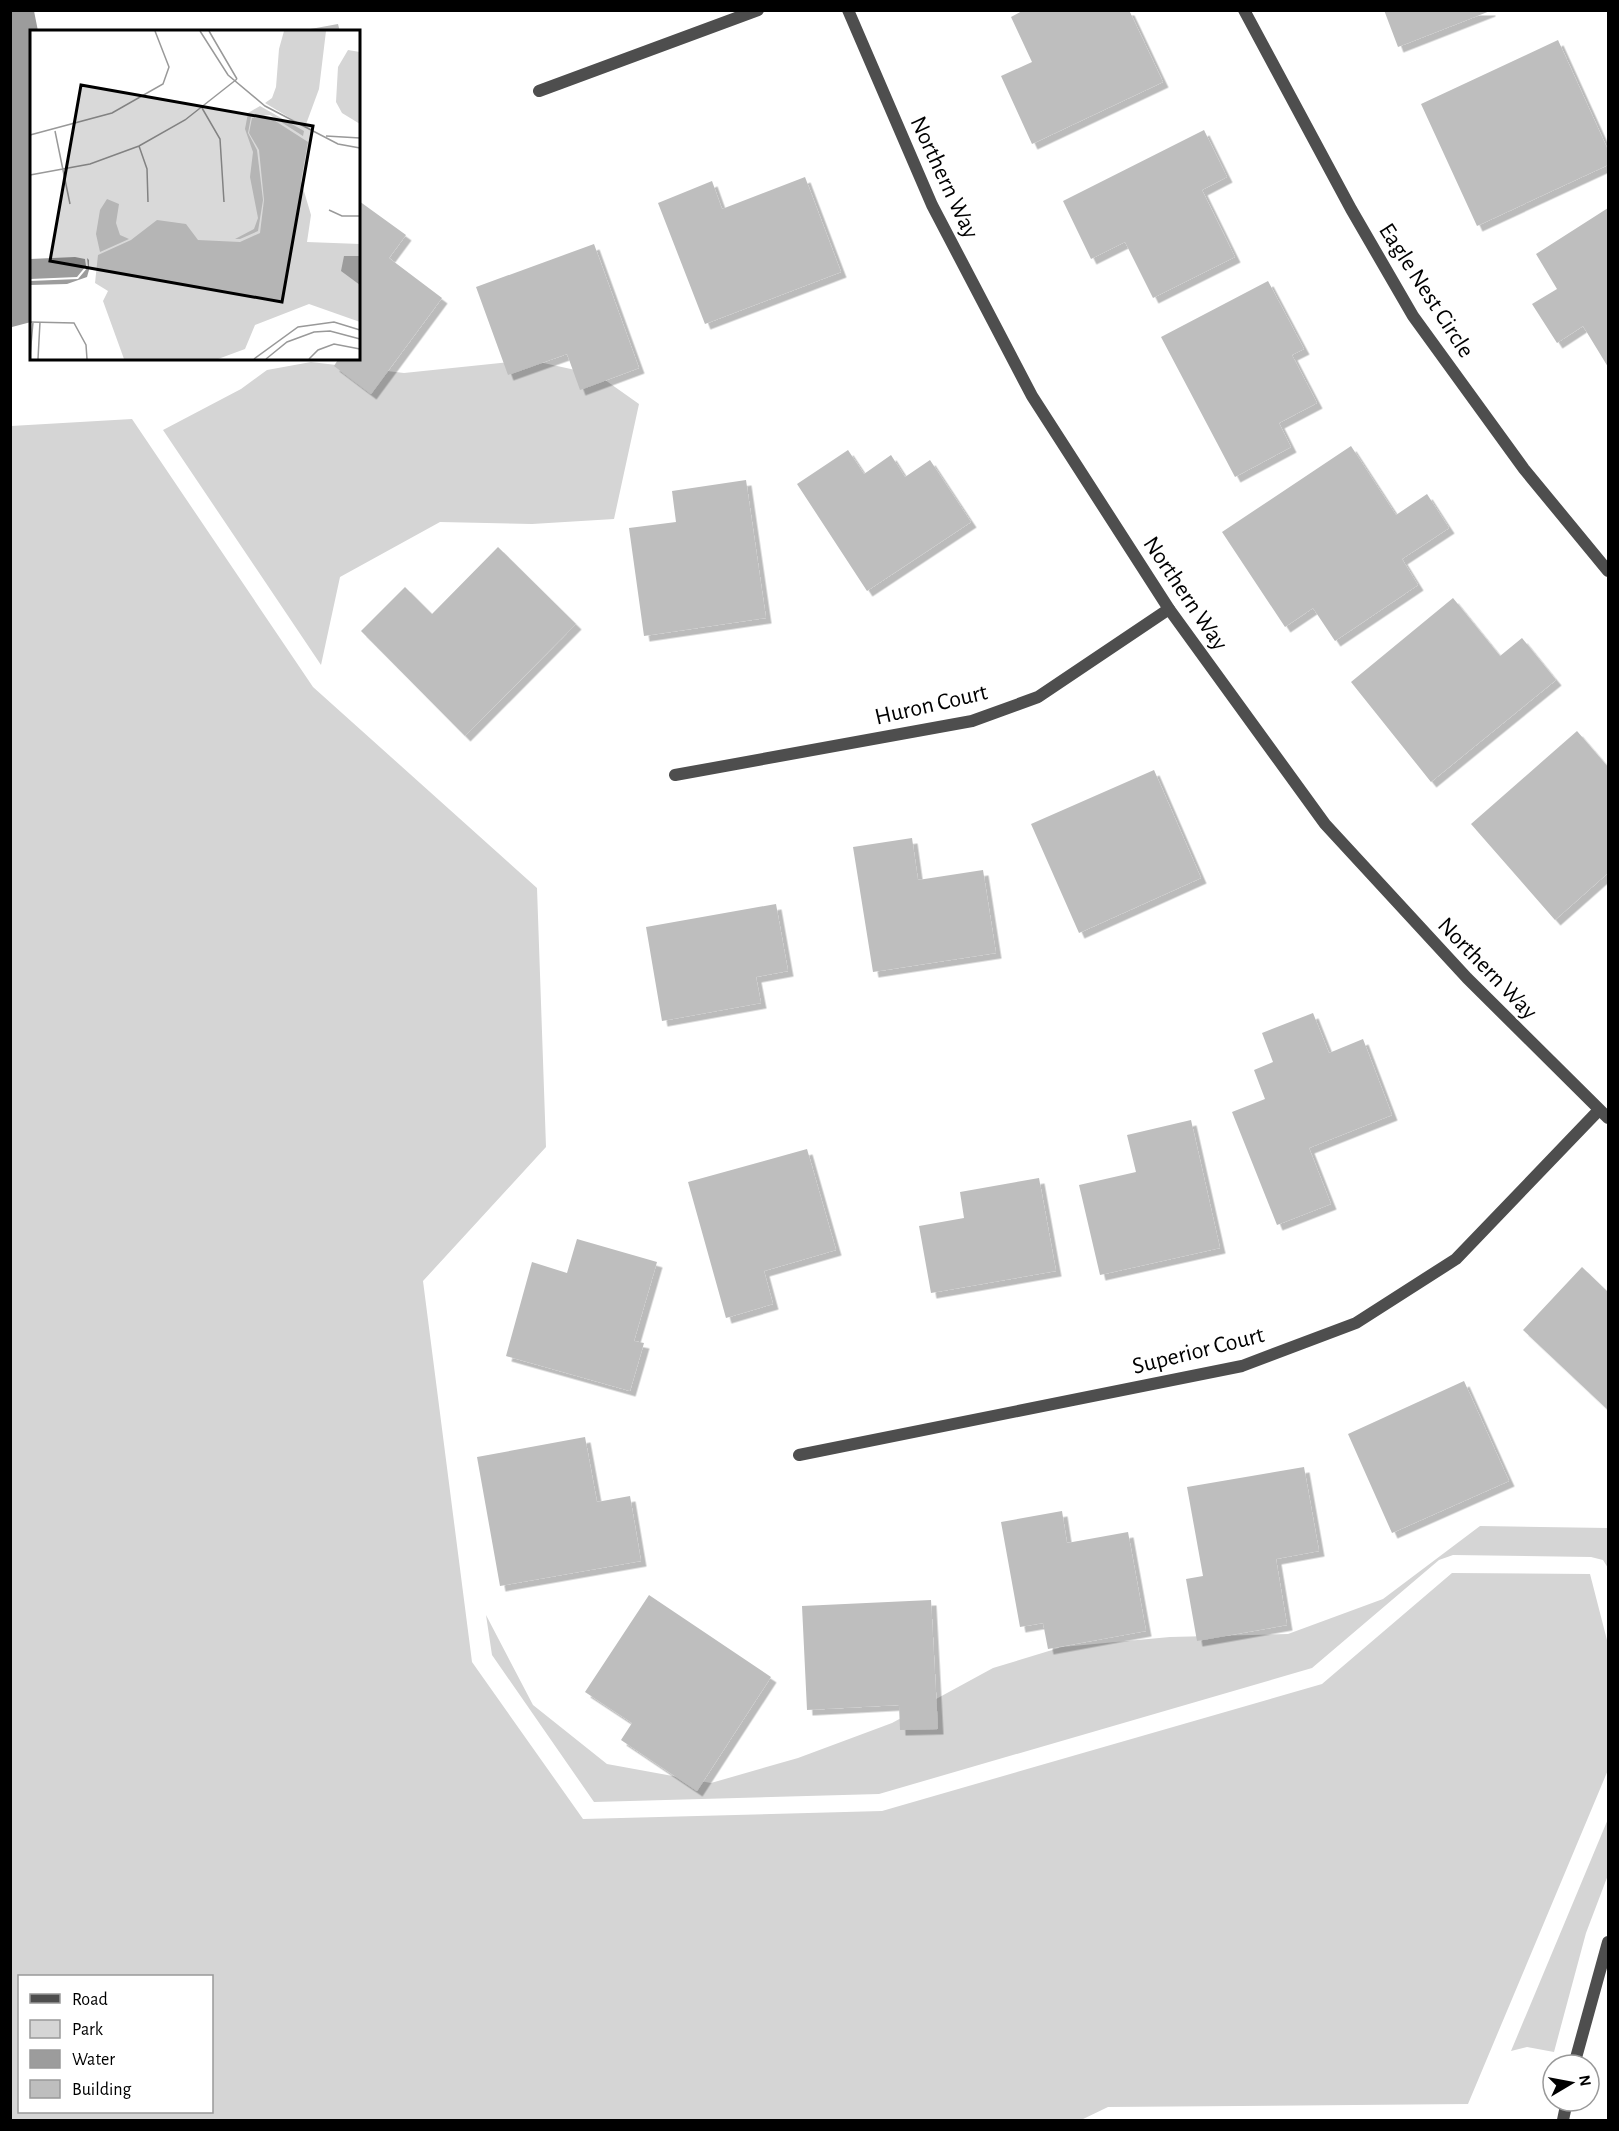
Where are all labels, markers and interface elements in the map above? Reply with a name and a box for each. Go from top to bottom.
inset map [30,30,360,360]
street label: Northern Way [905,113,983,242]
street label: Eagle Nest Circle [1374,219,1478,362]
street label: Northern Way [1138,532,1232,655]
street label: Huron Court [873,680,990,730]
street label: Northern Way [1433,913,1542,1024]
street label: Superior Court [1130,1323,1267,1379]
legend [18,1975,213,2113]
text: Road [72,1991,108,2009]
text: Park [72,2021,104,2039]
text: Water [72,2051,115,2069]
north arrow [1541,2053,1601,2113]
text: N [1576,2074,1594,2087]
text: Building [72,2081,132,2099]

